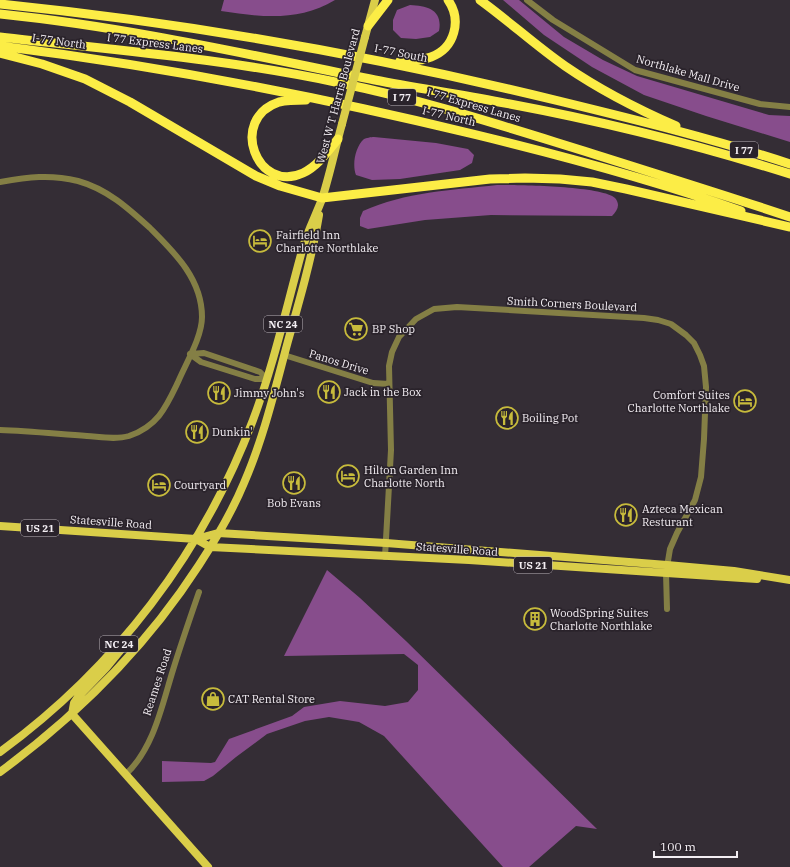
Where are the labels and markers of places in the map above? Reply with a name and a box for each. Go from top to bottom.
hotel icon: Fairfield Inn Charlotte Northlake [247,228,273,254]
place label: Fairfield Inn Charlotte Northlake [276,228,378,255]
supermarket icon: BP Shop [343,316,369,342]
place label: BP Shop [372,322,415,336]
restaurant icon: Jack in the Box [316,379,342,405]
restaurant icon: Jimmy John's [206,380,232,406]
place label: Jack in the Box [344,385,421,399]
place label: Jimmy John's [234,386,304,400]
place label: Comfort Suites Charlotte Northlake [628,388,730,415]
hotel icon: Comfort Suites Charlotte Northlake [732,388,758,414]
restaurant icon: Boiling Pot [494,405,520,431]
place label: Boiling Pot [522,411,578,425]
restaurant icon: Dunkin' [184,419,210,445]
place label: Dunkin' [212,425,253,439]
hotel icon: Hilton Garden Inn Charlotte North [335,463,361,489]
place label: Hilton Garden Inn Charlotte North [364,463,458,490]
restaurant icon: Bob Evans [281,470,307,496]
hotel icon: Courtyard [146,472,172,498]
place label: Courtyard [174,478,227,492]
place label: Bob Evans [267,496,321,510]
restaurant icon: Azteca Mexican Resturant [613,502,639,528]
place label: Azteca Mexican Resturant [642,502,723,529]
building icon: WoodSpring Suites Charlotte Northlake [522,606,548,632]
place label: WoodSpring Suites Charlotte Northlake [550,606,652,633]
shop icon: CAT Rental Store [200,686,226,712]
place label: CAT Rental Store [228,692,315,706]

